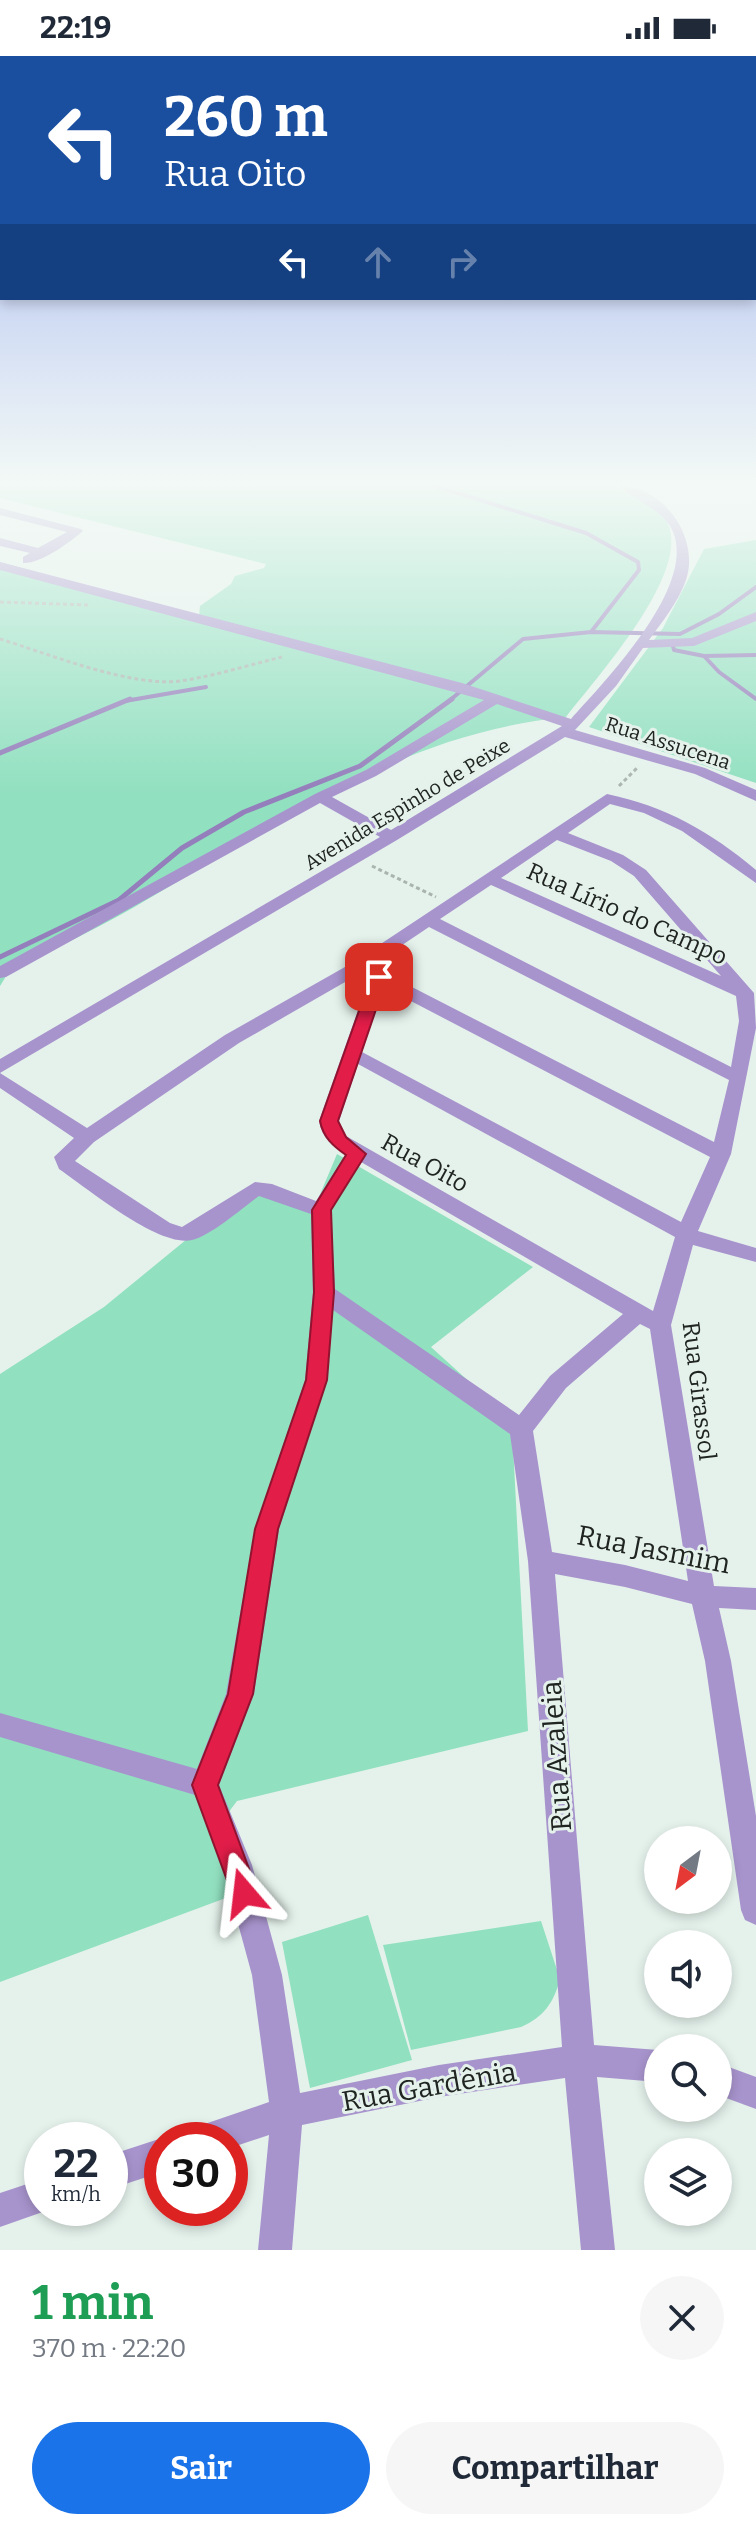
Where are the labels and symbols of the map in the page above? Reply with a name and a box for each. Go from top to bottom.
street label: Rua Assucena [602,712,734,775]
street label: Avenida Espinho de Peixe [300,733,514,875]
street label: Rua Lírio do Campo [523,857,731,971]
pin [345,943,413,1011]
street label: Rua Oito [377,1128,473,1198]
street label: Rua Girassol [677,1320,721,1462]
street label: Rua Jasmim [574,1518,734,1581]
street label: Rua Azaleia [535,1680,578,1832]
north arrow [644,1826,732,1914]
position arrow [202,1851,286,1935]
street label: Rua Gardênia [339,2055,519,2118]
speed limit sign: 30 [144,2122,248,2226]

